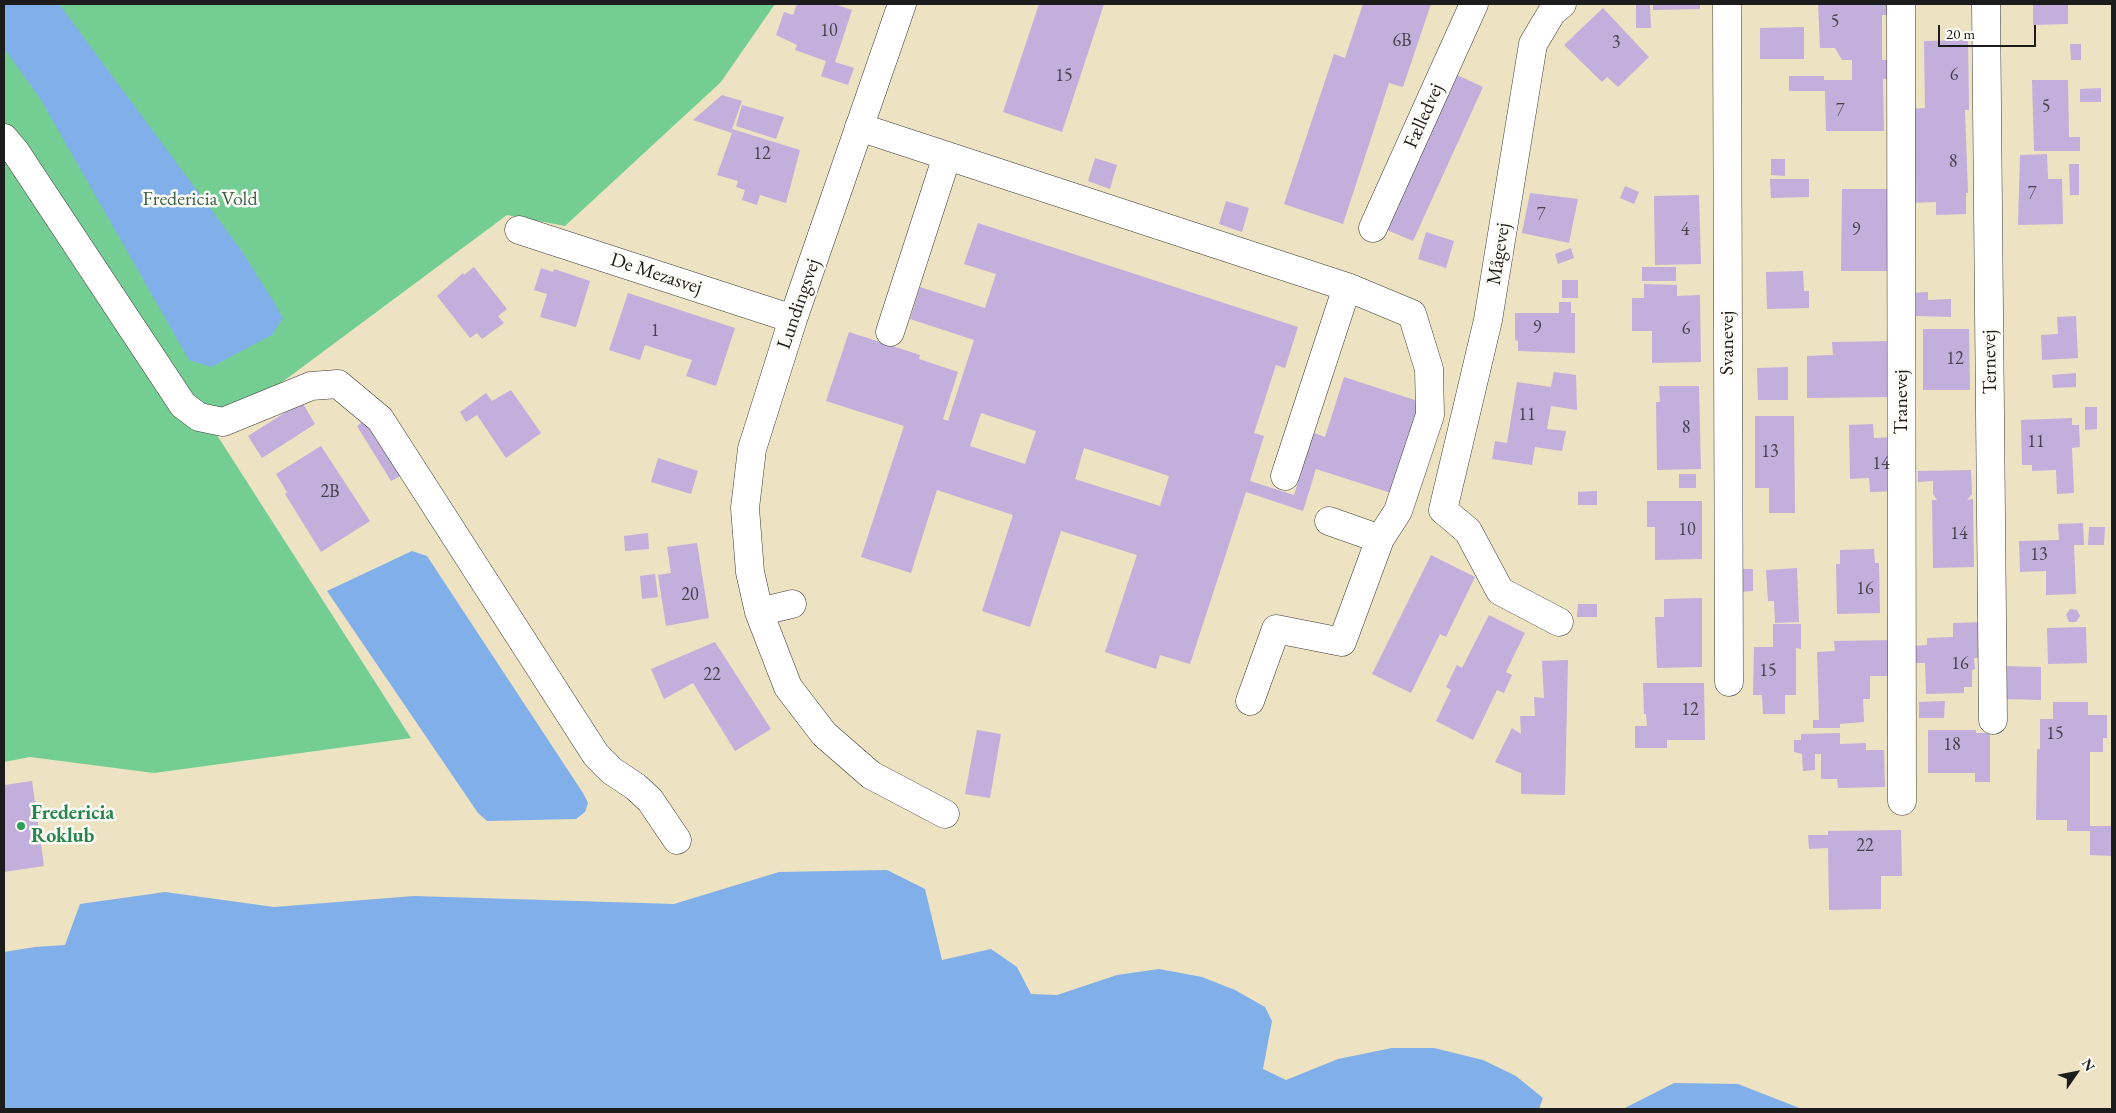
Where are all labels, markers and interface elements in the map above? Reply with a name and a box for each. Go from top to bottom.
house number: 5 [1831,11,1839,33]
scale bar [1941,15,2038,47]
house number: 10 [820,20,838,42]
text: 20 m [1946,24,1975,43]
house number: 6B [1392,30,1412,52]
house number: 3 [1612,32,1620,54]
house number: 6 [1950,64,1958,86]
house number: 15 [1055,65,1073,87]
street label: Fælledvej [1399,80,1449,152]
house number: 5 [2042,96,2050,118]
house number: 7 [1836,100,1844,122]
house number: 12 [753,143,771,165]
house number: 8 [1949,151,1957,173]
house number: 7 [2028,183,2036,205]
park label: Fredericia Vold [143,188,257,212]
house number: 7 [1537,204,1545,226]
house number: 4 [1681,219,1689,241]
house number: 9 [1852,219,1860,241]
street label: Mågevej [1482,221,1516,287]
street label: De Mezasvej [607,248,705,300]
street label: Lundingsvej [772,256,826,352]
street label: Svanevej [1716,311,1740,375]
house number: 9 [1533,317,1541,339]
house number: 6 [1682,318,1690,340]
house number: 1 [651,320,659,342]
street label: Ternevej [1977,329,2003,395]
house number: 12 [1946,348,1964,370]
street label: Tranevej [1890,370,1914,434]
house number: 11 [1518,404,1536,426]
house number: 8 [1682,417,1690,439]
house number: 11 [2027,431,2045,453]
house number: 13 [1761,441,1779,463]
house number: 14 [1872,453,1890,475]
house number: 2B [320,481,340,503]
house number: 10 [1678,519,1696,541]
house number: 14 [1950,523,1968,545]
house number: 13 [2030,544,2048,566]
house number: 16 [1856,578,1874,600]
house number: 20 [681,584,699,606]
house number: 16 [1951,653,1969,675]
house number: 15 [1759,660,1777,682]
house number: 22 [703,664,721,686]
house number: 12 [1681,699,1699,721]
house number: 15 [2046,723,2064,745]
house number: 18 [1943,734,1961,756]
place label: Fredericia Roklub [31,802,114,849]
marker: Fredericia Roklub [15,820,27,832]
house number: 22 [1856,835,1874,857]
north arrow [2051,1048,2101,1098]
text: N [2078,1055,2099,1074]

